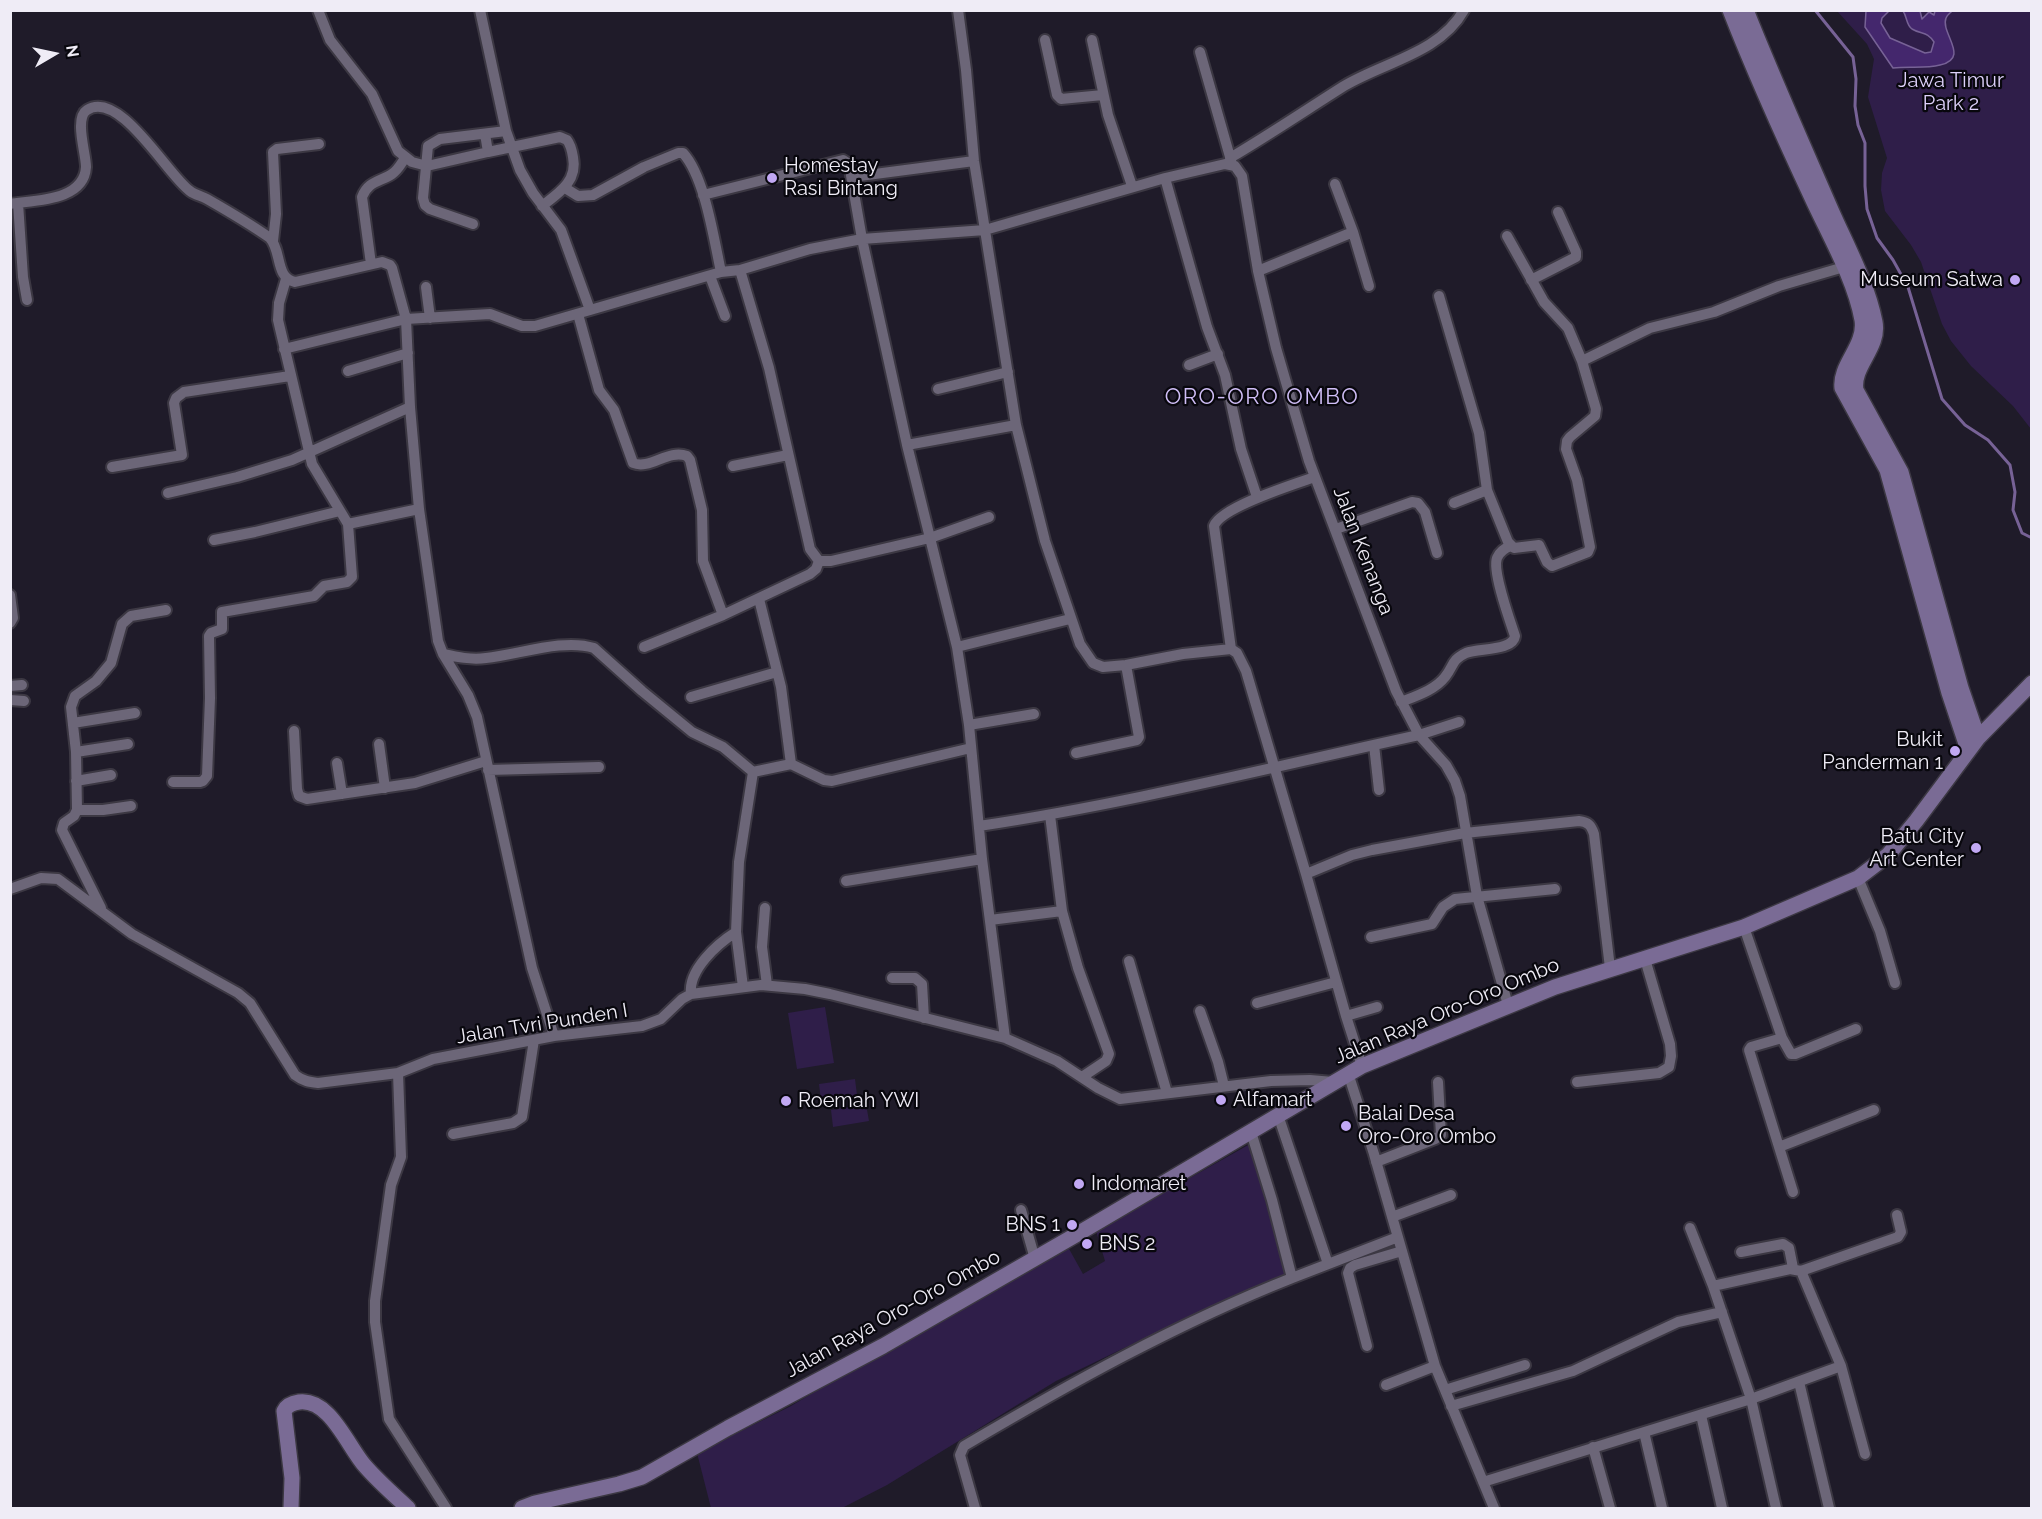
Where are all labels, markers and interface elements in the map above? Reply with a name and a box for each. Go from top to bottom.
north arrow [24,24,84,84]
text: N [62,44,83,59]
park label: Jawa Timur Park 2 [1898,69,2004,116]
place label: Homestay Rasi Bintang [784,154,898,201]
marker: Homestay Rasi Bintang [765,171,779,185]
place label: Museum Satwa [1860,268,2003,292]
marker: Museum Satwa [2008,273,2022,287]
district label: ORO-ORO OMBO [1165,384,1359,410]
street label: Jalan Kenanga [1328,484,1398,618]
place label: Bukit Panderman 1 [1822,728,1943,775]
marker: Bukit Panderman 1 [1948,744,1962,758]
place label: Batu City Art Center [1869,825,1964,872]
marker: Batu City Art Center [1969,841,1983,855]
street label: Jalan Raya Oro-Oro Ombo [1331,953,1563,1069]
street label: Jalan Tvri Punden I [455,999,629,1049]
place label: Alfamart [1233,1088,1312,1112]
place label: Roemah YWI [798,1089,919,1113]
marker: Alfamart [1214,1093,1228,1107]
marker: Roemah YWI [779,1094,793,1108]
place label: Balai Desa Oro-Oro Ombo [1358,1102,1496,1149]
marker: Balai Desa Oro-Oro Ombo [1339,1119,1353,1133]
place label: Indomaret [1091,1172,1186,1196]
marker: Indomaret [1072,1177,1086,1191]
place label: BNS 1 [1005,1213,1060,1237]
marker: BNS 1 [1065,1218,1079,1232]
place label: BNS 2 [1099,1232,1155,1256]
marker: BNS 2 [1080,1237,1094,1251]
street label: Jalan Raya Oro-Oro Ombo [781,1245,1005,1383]

